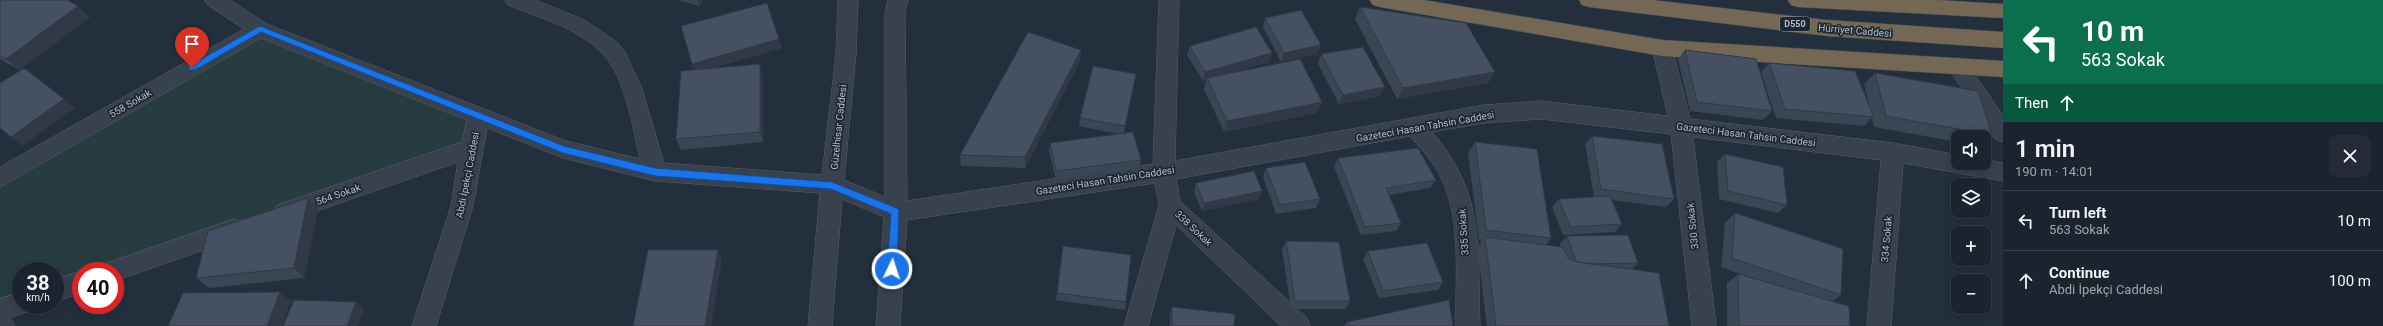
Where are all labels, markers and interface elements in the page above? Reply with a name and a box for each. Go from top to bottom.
text: 10 m [2081,15,2144,48]
icon: left [2015,16,2067,68]
road number: D550 [1780,17,1810,31]
street label: Hürriyet Caddesi [1818,22,1892,39]
pin [175,27,209,68]
icon: arrive [181,33,203,55]
text: 563 Sokak [2081,49,2165,70]
street label: Güzelhisar Caddesi [829,84,848,170]
street label: 558 Sokak [107,87,154,120]
icon: ahead [2056,92,2078,114]
text: Then [2015,94,2048,112]
street label: Gazeteci Hasan Tahsin Caddesi [1355,109,1495,144]
street label: Gazeteci Hasan Tahsin Caddesi [1676,120,1816,149]
map controls [1951,130,1991,314]
button: sound [1951,130,1991,170]
street label: Abdi İpekçi Caddesi [453,131,481,219]
text: 1 min [2015,135,2075,163]
button: close [2329,135,2371,177]
street label: Gazeteci Hasan Tahsin Caddesi [1035,164,1175,197]
text: 190 m · 14:01 [2015,164,2094,179]
button: layers [1951,178,1991,218]
street label: 564 Sokak [314,181,363,207]
street label: 330 Sokak [1684,201,1700,250]
text: Turn left [2049,204,2106,222]
street label: 335 Sokak [1456,207,1471,256]
street label: 338 Sokak [1173,208,1215,249]
icon: left [2015,210,2037,232]
text: 10 m [2337,212,2371,230]
street label: 334 Sokak [1879,214,1894,263]
text: 563 Sokak [2049,222,2110,237]
button: + [1951,226,1991,266]
position arrow [871,248,913,290]
speed limit sign: 40 [72,262,124,314]
text: Continue [2049,264,2110,282]
icon: ahead [2015,270,2037,292]
text: 38 [27,271,49,295]
text: 100 m [2329,272,2371,290]
button: − [1951,274,1991,314]
text: Abdi İpekçi Caddesi [2049,282,2163,297]
text: km/h [26,292,50,303]

